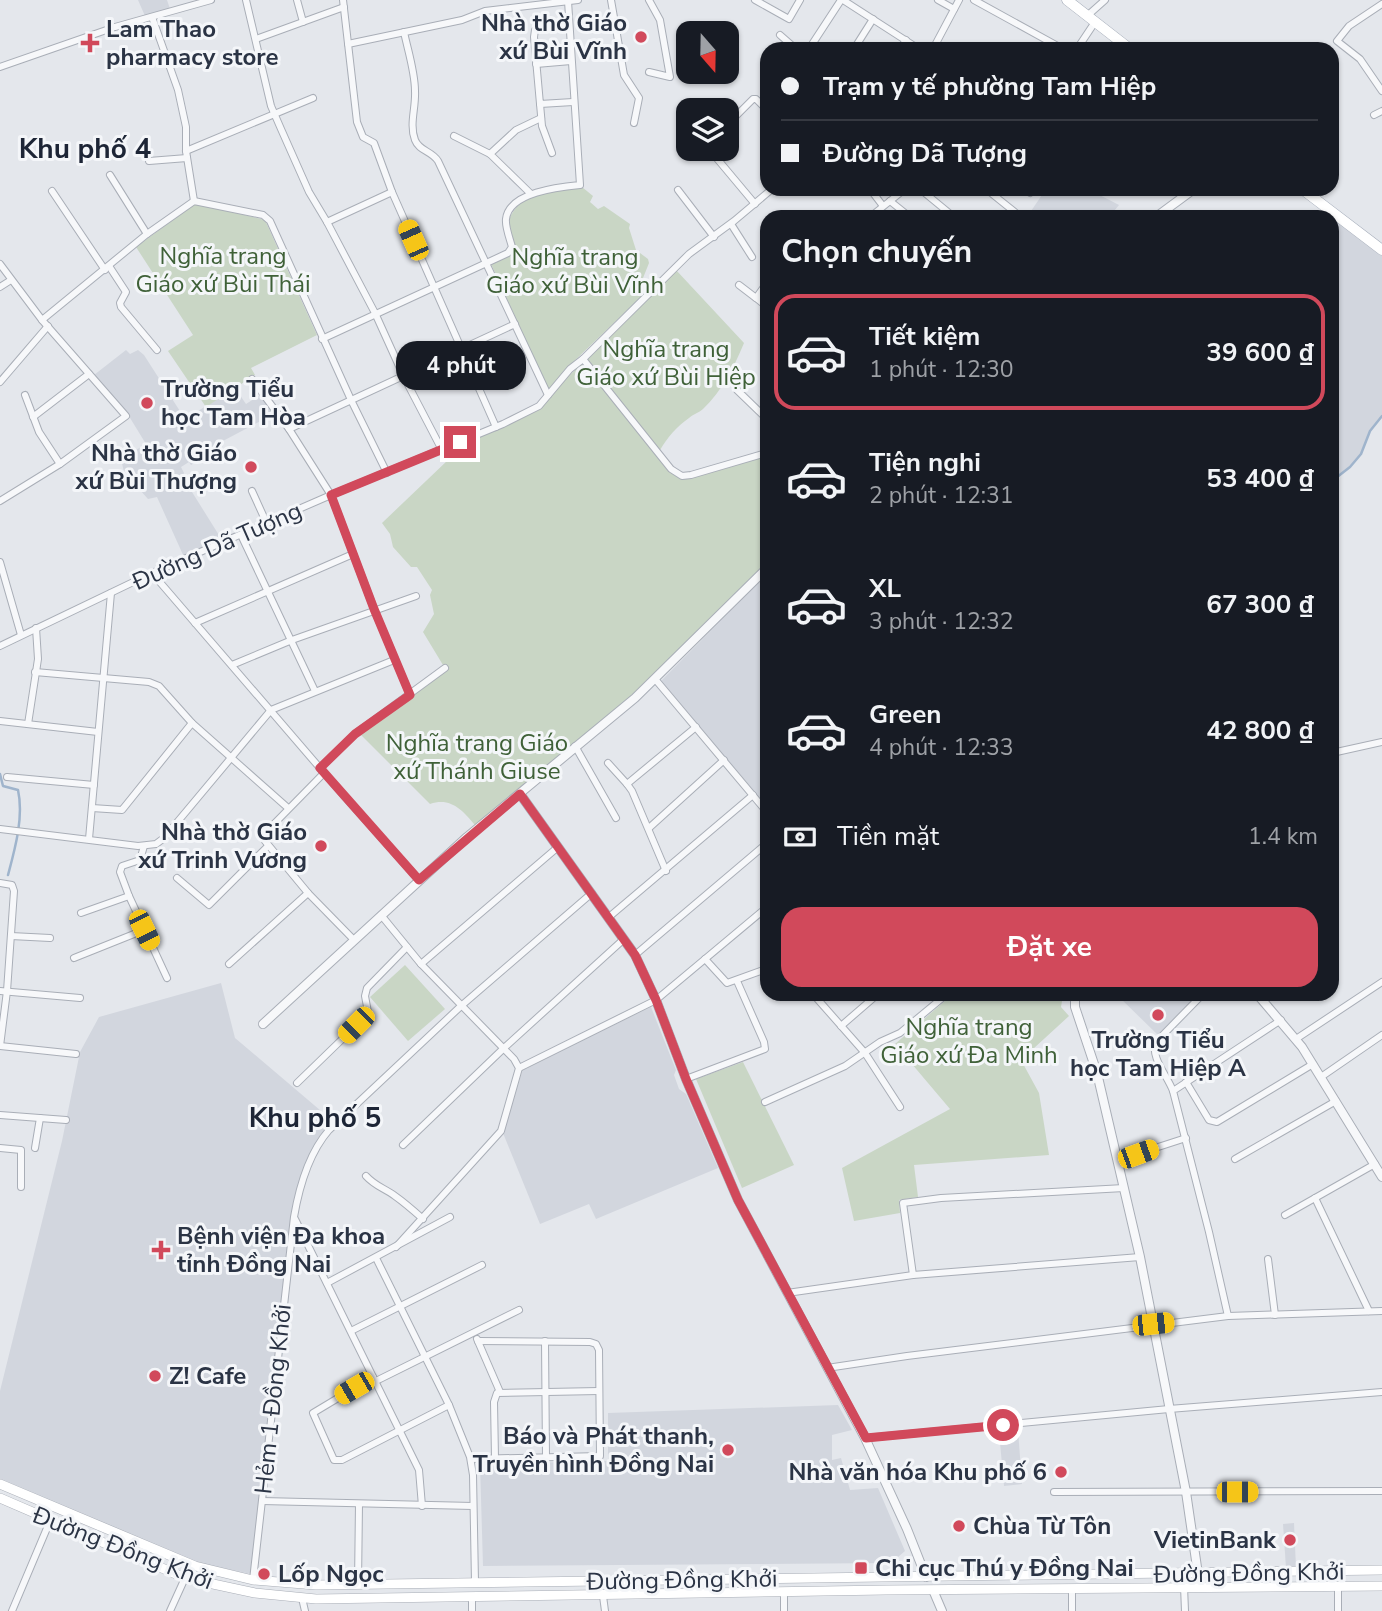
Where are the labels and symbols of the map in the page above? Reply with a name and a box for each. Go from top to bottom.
place label: Nhà thờ Giáo xứ Bùi Vĩnh [481,7,627,67]
place label: Lam Thao pharmacy store [106,13,279,73]
north arrow [676,21,738,84]
marker: Nhà thờ Giáo xứ Bùi Vĩnh [633,29,649,45]
marker: Lam Thao pharmacy store [80,33,100,53]
district label: Khu phố 4 [19,130,151,168]
car [395,217,432,263]
park label: Nghĩa trang Giáo xứ Bùi Thái [135,240,311,300]
park label: Nghĩa trang Giáo xứ Bùi Vĩnh [486,241,664,301]
park label: Nghĩa trang Giáo xứ Bùi Hiệp [576,333,756,393]
callout: 4 phút [395,340,525,390]
place label: Trường Tiểu học Tam Hòa [161,373,306,433]
marker: Trường Tiểu học Tam Hòa [139,395,155,411]
route end [444,426,476,458]
place label: Nhà thờ Giáo xứ Bùi Thượng [74,437,237,497]
marker: Nhà thờ Giáo xứ Bùi Thượng [243,459,259,475]
street label: Đường Dã Tượng [126,494,307,598]
park label: Nghĩa trang Giáo xứ Thánh Giuse [386,727,568,787]
place label: Nhà thờ Giáo xứ Trinh Vương [137,816,307,876]
marker: Nhà thờ Giáo xứ Trinh Vương [313,838,329,854]
car [126,907,163,953]
car [334,1003,379,1047]
marker: Trường Tiểu học Tam Hiệp A [1150,1007,1166,1023]
park label: Nghĩa trang Giáo xứ Đa Minh [880,1011,1058,1071]
place label: Trường Tiểu học Tam Hiệp A [1070,1024,1246,1084]
district label: Khu phố 5 [249,1099,381,1137]
car [1115,1137,1162,1171]
place label: Bệnh viện Đa khoa tỉnh Đồng Nai [177,1220,385,1280]
marker: Bệnh viện Đa khoa tỉnh Đồng Nai [151,1240,171,1260]
street label: Hẻm 1 Đồng Khởi [247,1302,299,1496]
car [1132,1311,1175,1337]
place label: Z! Cafe [169,1360,246,1392]
marker: Z! Cafe [147,1368,163,1384]
car [331,1368,378,1408]
route start [987,1409,1019,1441]
place label: Báo và Phát thanh, Truyền hình Đồng Nai [473,1420,714,1480]
marker: Báo và Phát thanh, Truyền hình Đồng Nai [720,1442,736,1458]
place label: Nhà văn hóa Khu phố 6 [788,1456,1047,1488]
marker: Nhà văn hóa Khu phố 6 [1053,1464,1069,1480]
car [1217,1482,1259,1503]
street label: Đường Đồng Khởi [27,1498,218,1597]
place label: Chùa Từ Tôn [973,1510,1111,1542]
marker: Chùa Từ Tôn [951,1518,967,1534]
place label: VietinBank [1153,1524,1277,1556]
marker: VietinBank [1282,1532,1298,1548]
place label: Chi cục Thú y Đồng Nai [875,1552,1134,1584]
street label: Đường Đồng Khởi [1152,1555,1345,1591]
place label: Lốp Ngọc [278,1558,384,1590]
marker: Chi cục Thú y Đồng Nai [853,1560,869,1576]
street label: Đường Đồng Khởi [585,1562,778,1598]
marker: Lốp Ngọc [256,1566,272,1582]

